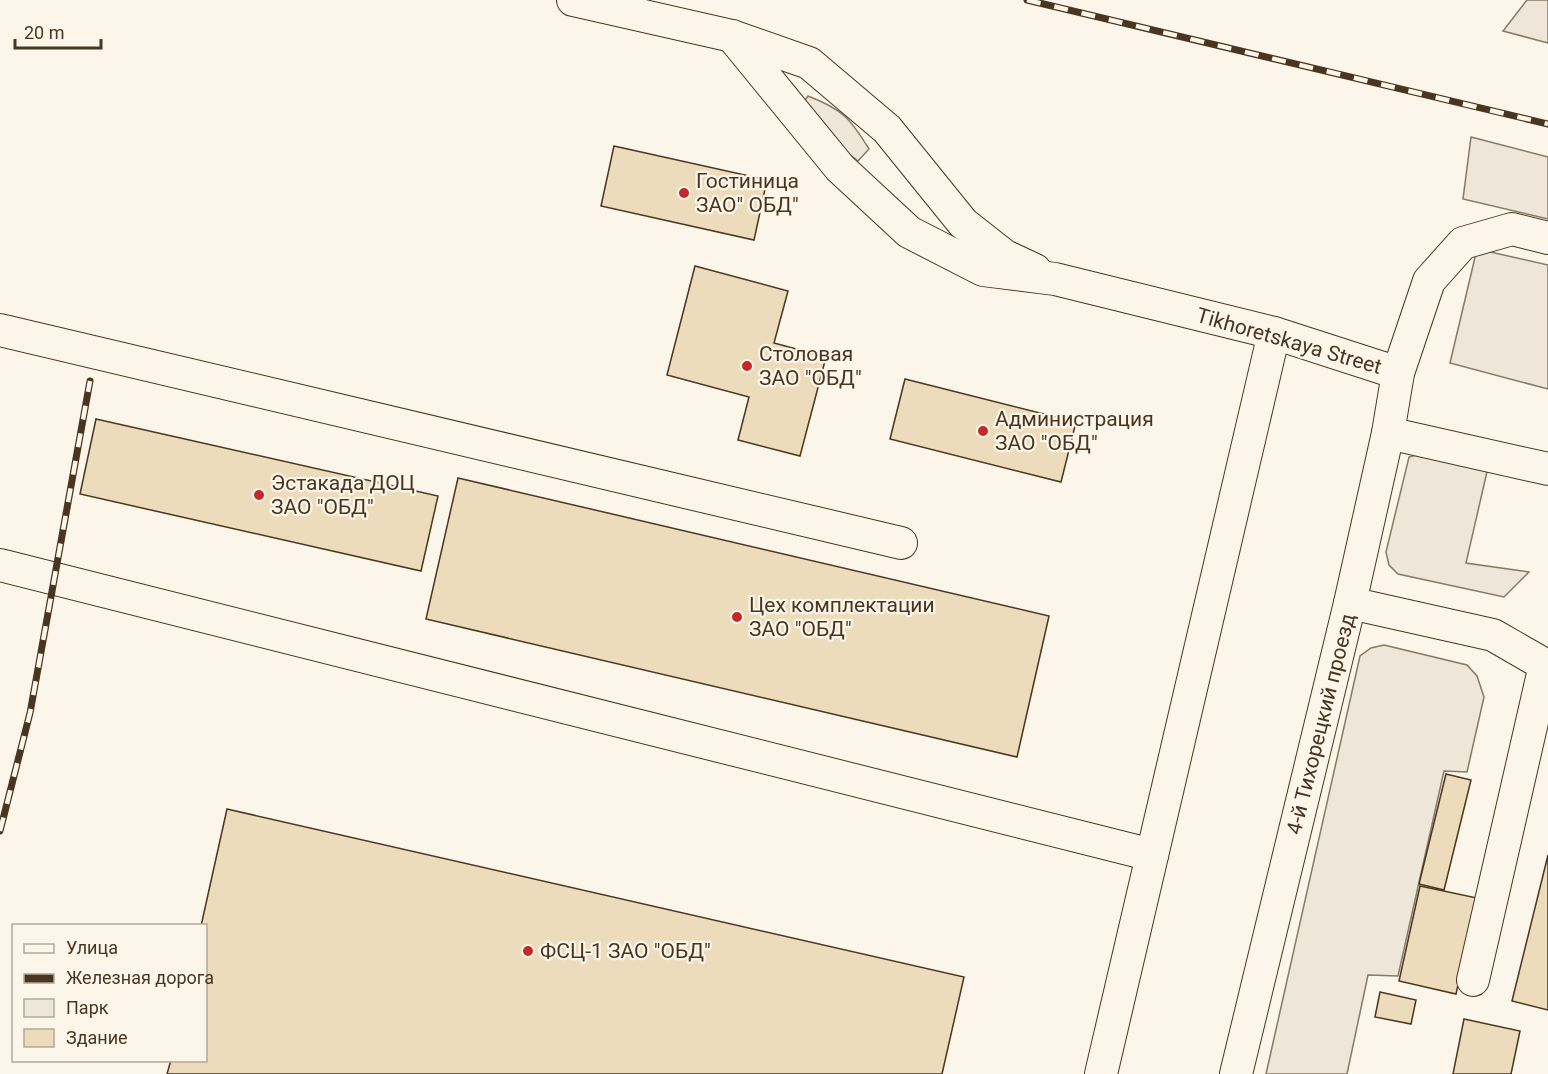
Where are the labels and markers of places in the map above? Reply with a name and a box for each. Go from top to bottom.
place label: Гостиница ЗАО" ОБД" [696,169,799,217]
marker: Гостиница ЗАО" ОБД" [677,186,691,200]
place label: Столовая ЗАО "ОБД" [759,342,862,390]
marker: Столовая ЗАО "ОБД" [740,359,754,373]
place label: Администрация ЗАО "ОБД" [995,407,1154,455]
marker: Администрация ЗАО "ОБД" [976,424,990,438]
place label: Эстакада ДОЦ ЗАО "ОБД" [271,471,415,519]
marker: Эстакада ДОЦ ЗАО "ОБД" [252,488,266,502]
place label: Цех комплектации ЗАО "ОБД" [749,593,935,641]
marker: Цех комплектации ЗАО "ОБД" [730,610,744,624]
place label: ФСЦ-1 ЗАО "ОБД" [540,939,711,963]
marker: ФСЦ-1 ЗАО "ОБД" [521,944,535,958]

